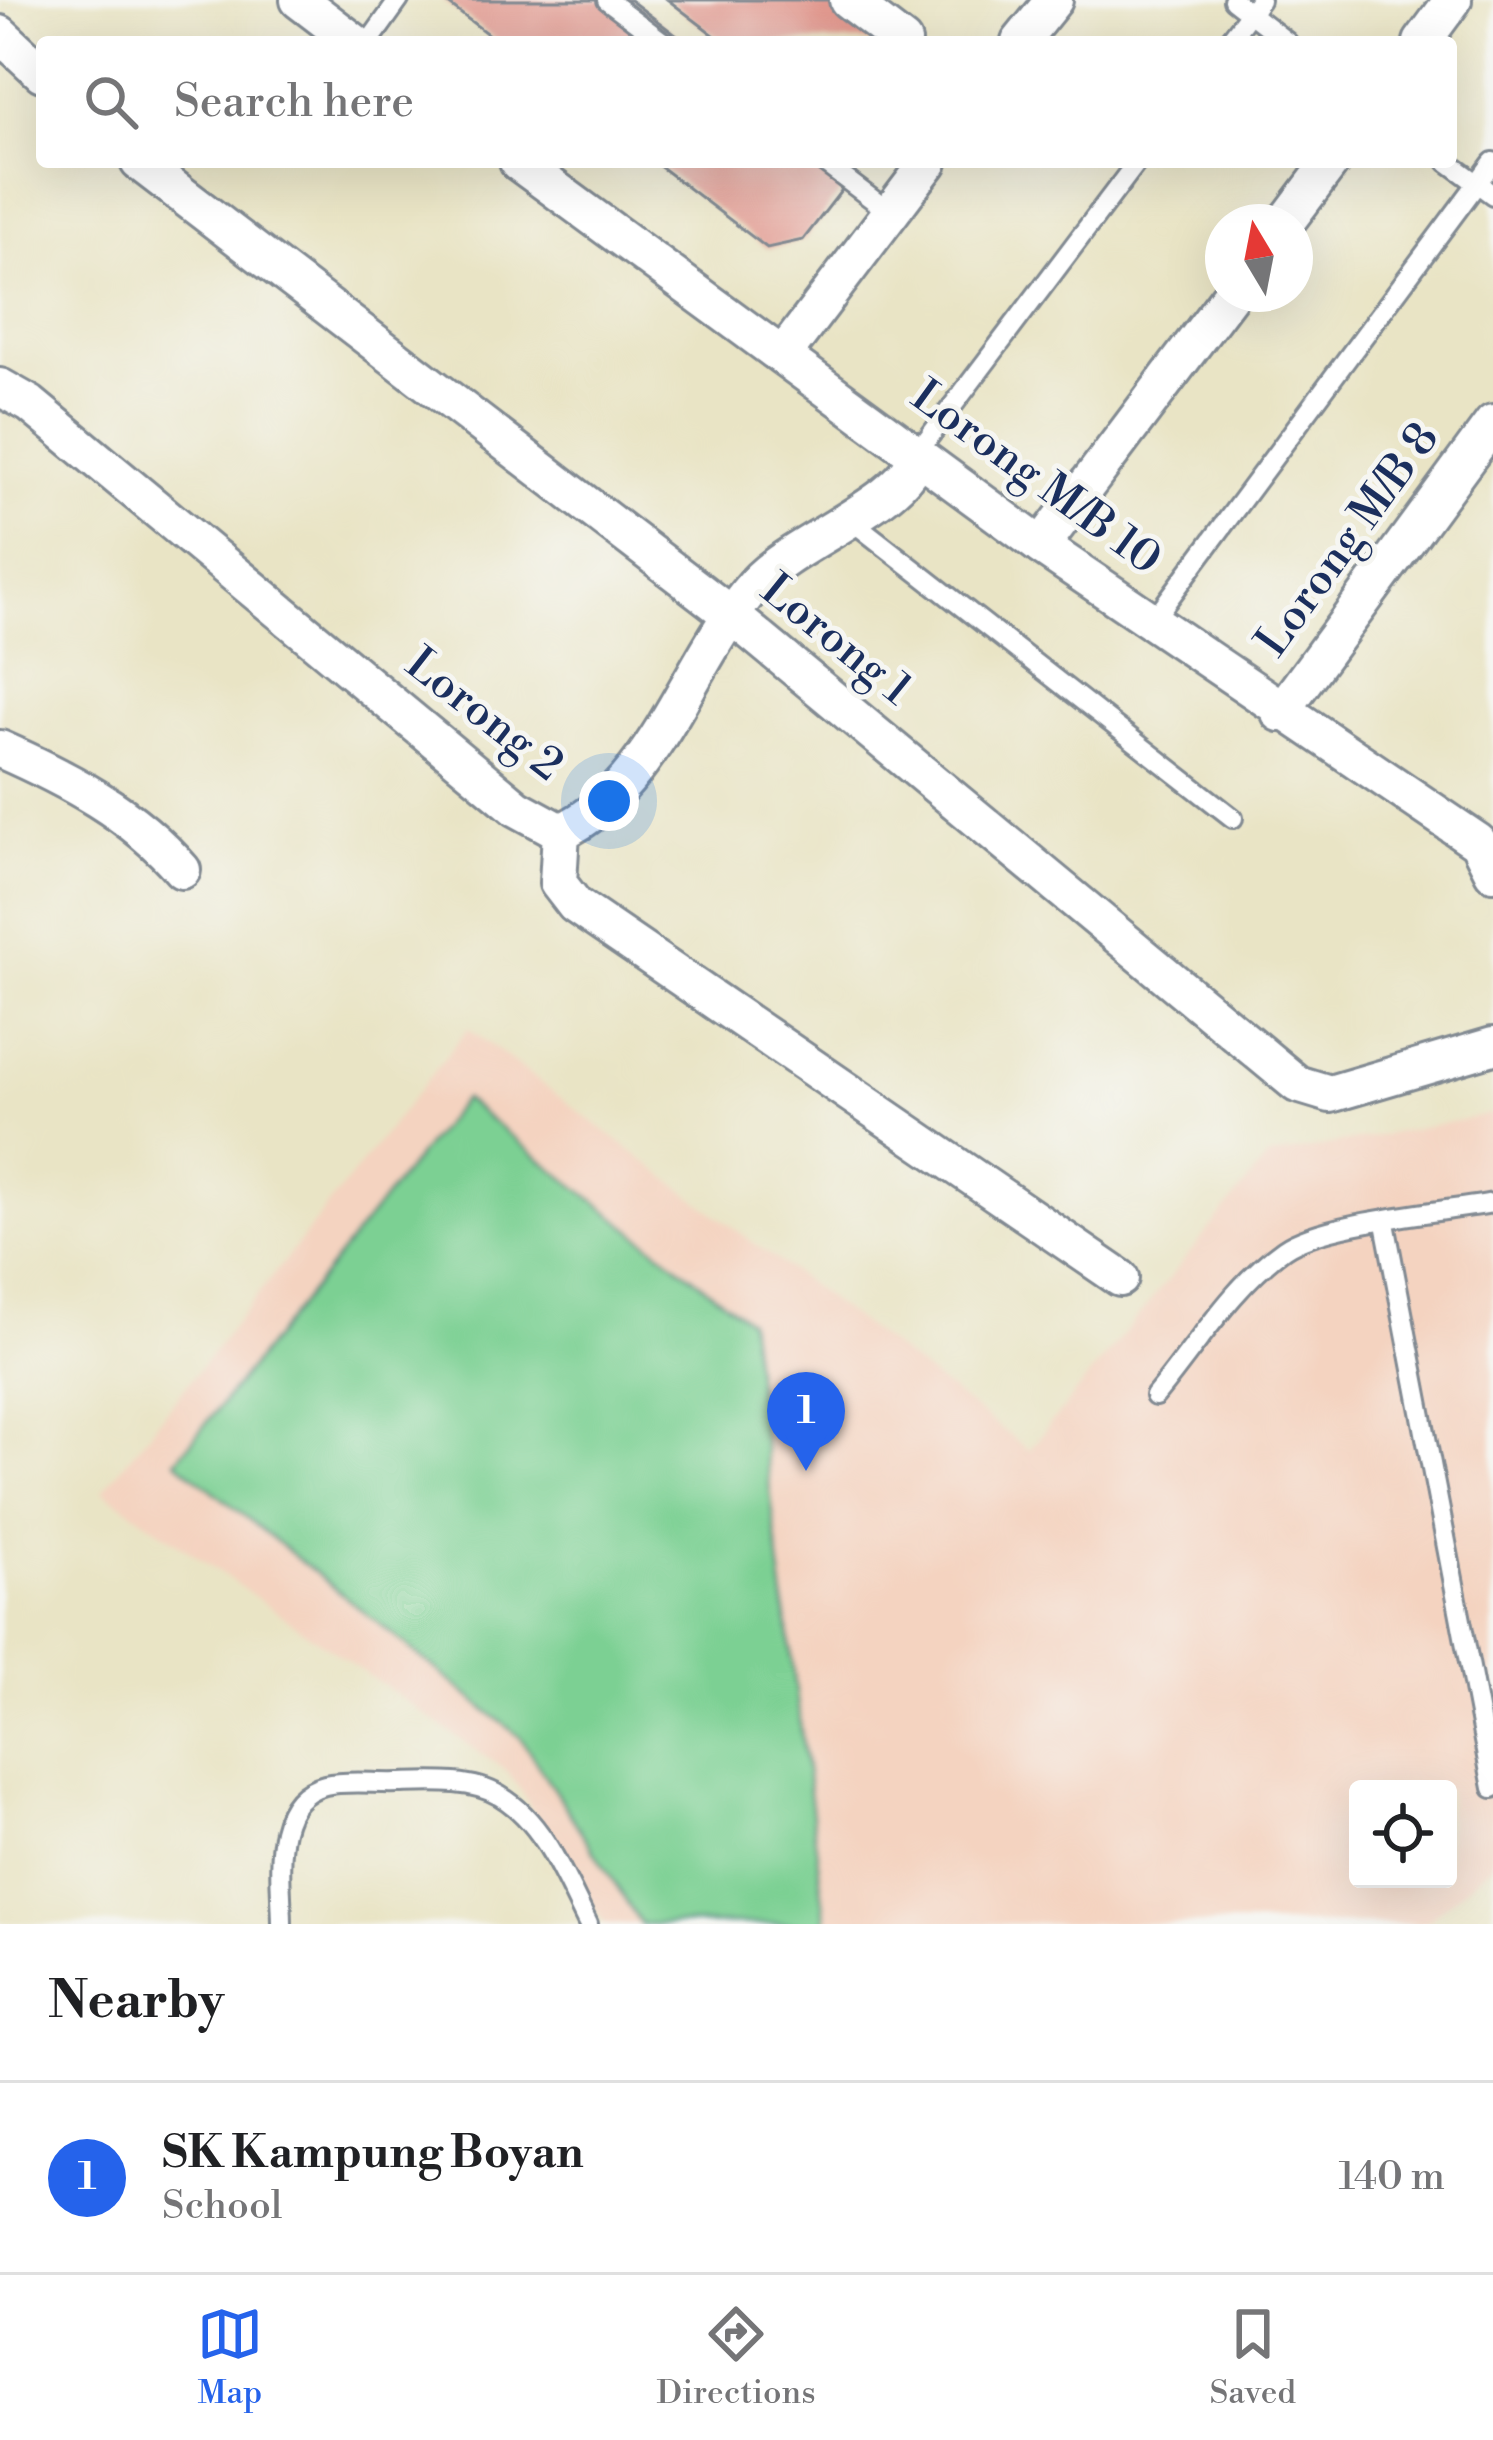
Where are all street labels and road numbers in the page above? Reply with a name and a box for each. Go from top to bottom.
street label: Lorong M/B 10 [900,368,1172,588]
street label: Lorong M/B 8 [1244,412,1452,668]
street label: Lorong 1 [749,562,923,718]
street label: Lorong 2 [394,636,574,794]

